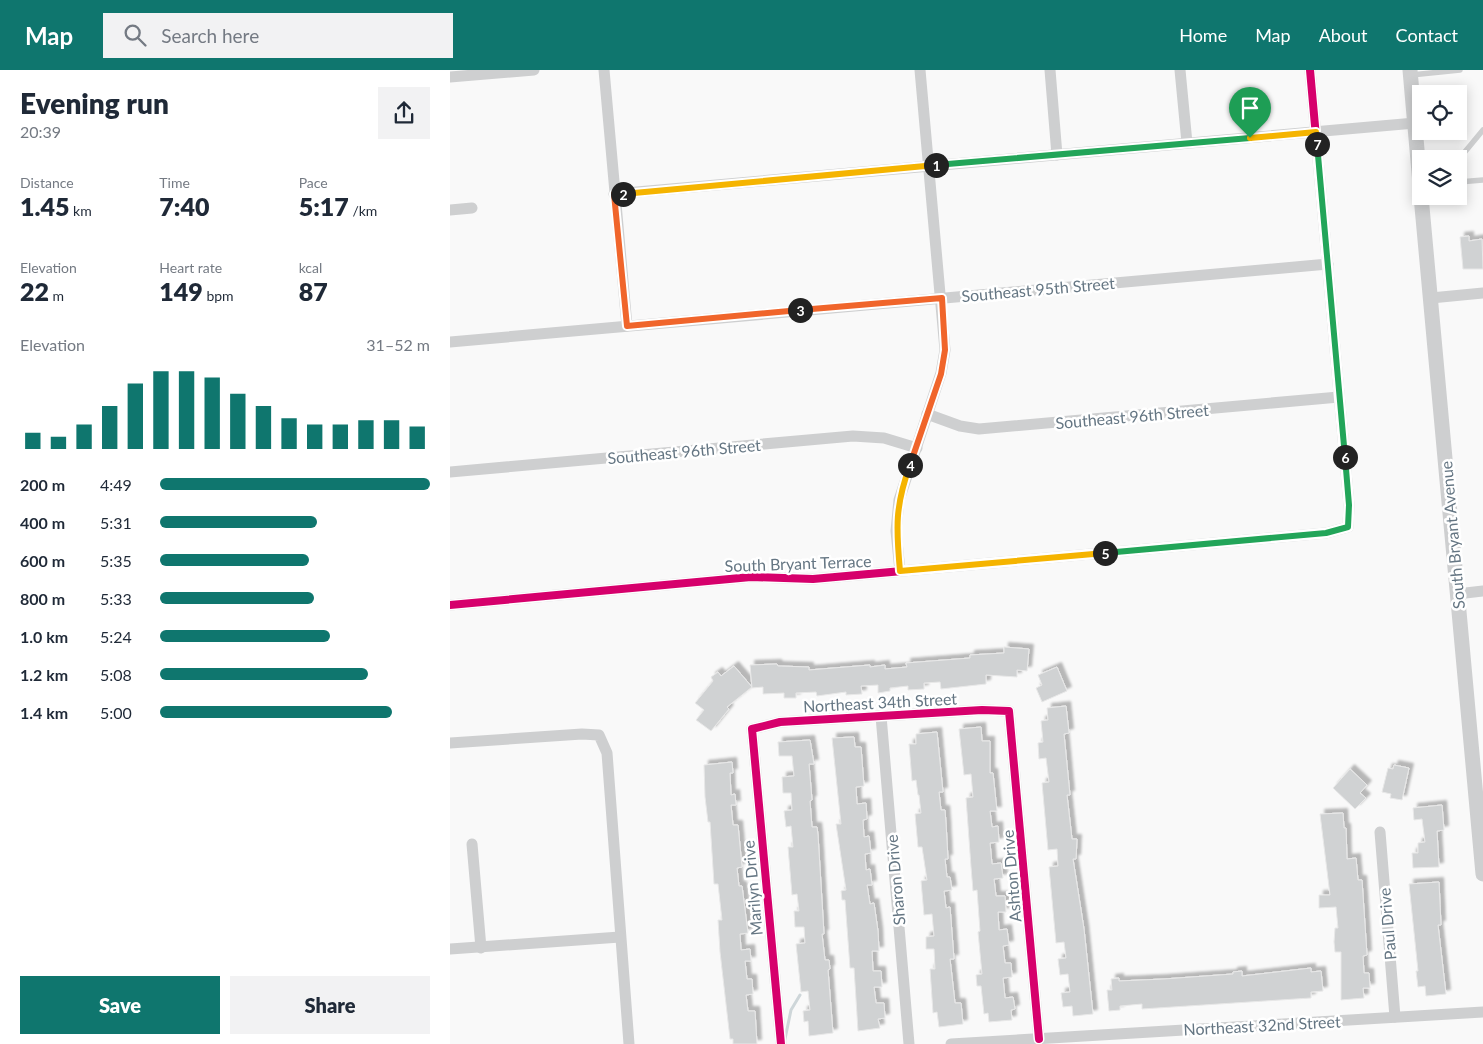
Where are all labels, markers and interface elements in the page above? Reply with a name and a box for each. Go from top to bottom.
search box [103,13,453,58]
text: Map [25,21,73,50]
icon: search [121,21,149,49]
text: Search here [161,24,259,47]
text: Home [1179,24,1227,46]
text: Map [1255,24,1291,46]
text: About [1319,24,1368,46]
text: Contact [1396,24,1458,46]
map controls [1412,85,1467,205]
button: locate [1412,85,1467,140]
text: Evening run [20,86,169,120]
button: share [378,87,430,139]
pin [1229,87,1271,138]
icon: arrive [1236,94,1264,122]
text: 20:39 [20,122,61,141]
pin: 7 [1304,132,1330,156]
text: 7 [1313,136,1322,153]
button: layers [1412,150,1467,205]
pin: 1 [924,152,948,178]
text: 1 [932,157,941,174]
text: Distance [20,174,74,191]
text: Time [159,174,190,191]
text: Pace [299,174,328,191]
pin: 2 [610,182,636,206]
text: 2 [619,186,628,203]
text: 1.45 [20,191,69,221]
text: 7:40 [159,191,209,221]
text: 5:17 [299,191,349,221]
text: km [69,202,92,219]
text: /km [349,202,377,219]
text: Elevation [20,259,77,276]
text: Heart rate [159,259,222,276]
text: kcal [299,259,322,276]
street label: Southeast 95th Street [961,273,1116,305]
text: 22 [20,276,49,306]
text: 149 [159,276,203,306]
text: 87 [299,276,328,306]
text: m [49,287,64,304]
text: bpm [203,287,234,304]
pin: 3 [788,298,812,322]
text: 3 [796,302,805,319]
text: Elevation [20,335,85,354]
text: 31–52 m [366,335,430,354]
street label: Southeast 96th Street [1055,400,1210,432]
street label: Southeast 96th Street [607,435,762,467]
pin: 6 [1332,444,1358,470]
text: 6 [1341,449,1350,466]
pin: 4 [898,452,922,478]
text: 4 [906,457,915,474]
street label: South Bryant Avenue [1436,460,1468,610]
text: 200 m [20,475,65,494]
text: 4:49 [100,475,132,494]
text: 400 m [20,513,65,532]
text: 5:31 [100,513,132,532]
pin: 5 [1092,540,1118,566]
text: 5 [1101,545,1110,562]
text: 600 m [20,551,65,570]
text: 5:35 [100,551,132,570]
street label: South Bryant Terrace [724,551,872,575]
text: 800 m [20,589,65,608]
text: 5:33 [100,589,132,608]
text: 1.0 km [20,627,68,646]
text: 5:24 [100,627,132,646]
text: 1.2 km [20,665,68,684]
text: 5:08 [100,665,132,684]
street label: Northeast 34th Street [803,688,958,716]
text: 1.4 km [20,703,68,722]
text: 5:00 [100,703,132,722]
street label: Ashton Drive [998,829,1024,923]
street label: Sharon Drive [882,834,908,926]
street label: Marilyn Drive [738,840,766,936]
street label: Paul Drive [1374,887,1400,961]
button: Save [20,976,220,1034]
button: Share [230,976,430,1034]
street label: Northeast 32nd Street [1183,1011,1341,1039]

